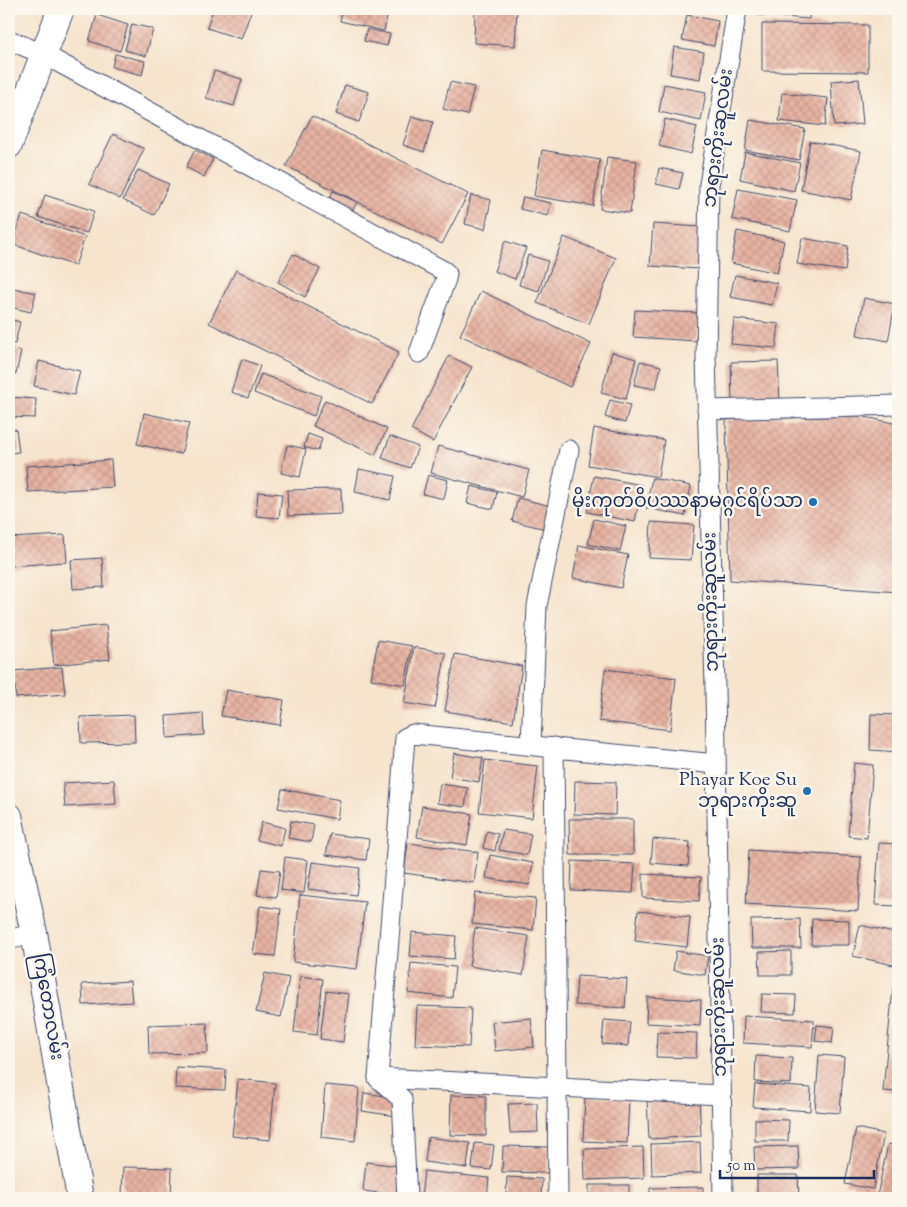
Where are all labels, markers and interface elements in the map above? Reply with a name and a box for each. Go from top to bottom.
street label: ဘုရားကိုးဆူလမ်း [694,67,742,209]
place label: မိုးကုတ်ဝိပဿနာမဂ္ဂင်ရိပ်သာ [572,486,803,517]
marker: မိုးကုတ်ဝိပဿနာမဂ္ဂင်ရိပ်သာ [807,496,819,508]
street label: ဘုရားကိုးဆူလမ်း [694,532,728,672]
place label: Phayar Koe Su ဘုရားကိုးဆူ [679,767,797,817]
marker: Phayar Koe Su ဘုရားကိုးဆူ [801,785,813,797]
street label: ဘုရားကိုးဆူလမ်း [702,937,736,1077]
street label: ကြံတောလမ်း [24,951,73,1063]
scale bar [720,1147,873,1179]
text: 50 m [726,1156,756,1177]

